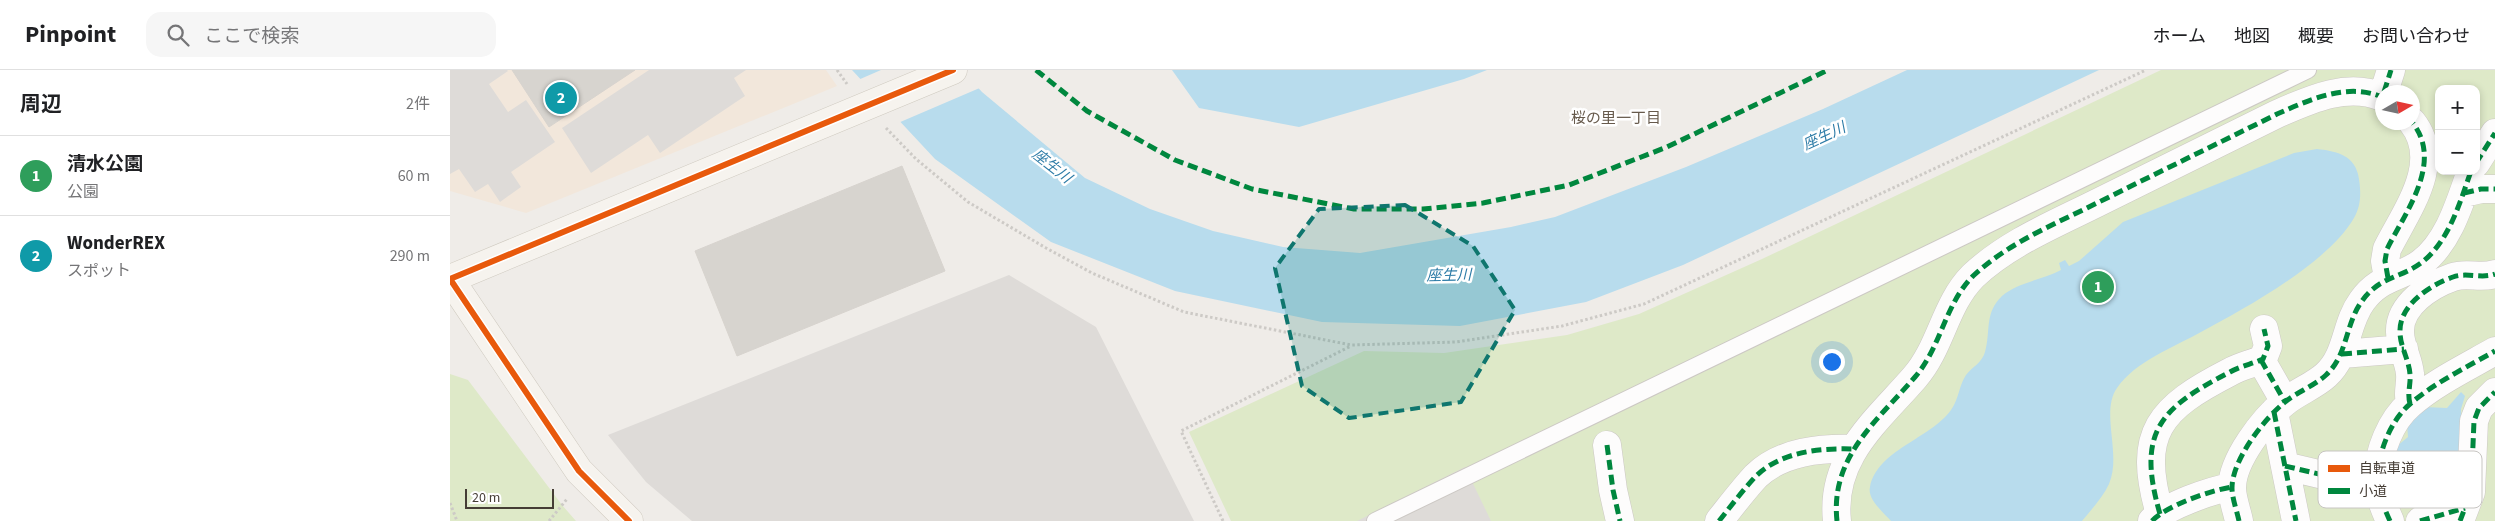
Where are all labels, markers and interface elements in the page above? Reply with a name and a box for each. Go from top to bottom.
search box [146,12,496,57]
text: Pinpoint [25,17,116,52]
icon: search [164,21,192,49]
text: ここで検索 [204,23,299,50]
text: ホーム [2153,24,2206,49]
text: 地図 [2234,24,2270,49]
text: 概要 [2298,24,2334,49]
text: お問い合わせ [2362,24,2470,49]
pin: 2 [545,79,577,117]
north arrow [2375,85,2420,130]
map controls [2435,85,2480,175]
button: + [2435,85,2480,130]
text: 周辺 [20,89,62,119]
text: 2件 [406,93,430,115]
district label: 桜の里一丁目 [1571,108,1661,129]
water label: 座生川 [1799,117,1851,155]
button: − [2435,130,2480,175]
water label: 座生川 [1027,144,1077,190]
text: 清水公園 [67,151,143,178]
text: 1 [32,165,40,187]
text: 60 m [398,165,430,187]
text: 公園 [67,181,99,203]
text: WonderREX [67,230,165,257]
text: 2 [32,245,40,267]
text: 290 m [390,245,430,267]
text: スポット [67,260,131,282]
water label: 座生川 [1426,265,1474,286]
pin: 1 [2082,268,2114,306]
your location [1819,349,1845,375]
legend [2318,451,2482,508]
text: 自転車道 [2359,459,2415,479]
text: 小道 [2359,482,2387,502]
scale bar [465,486,554,509]
text: 20 m [472,488,500,508]

